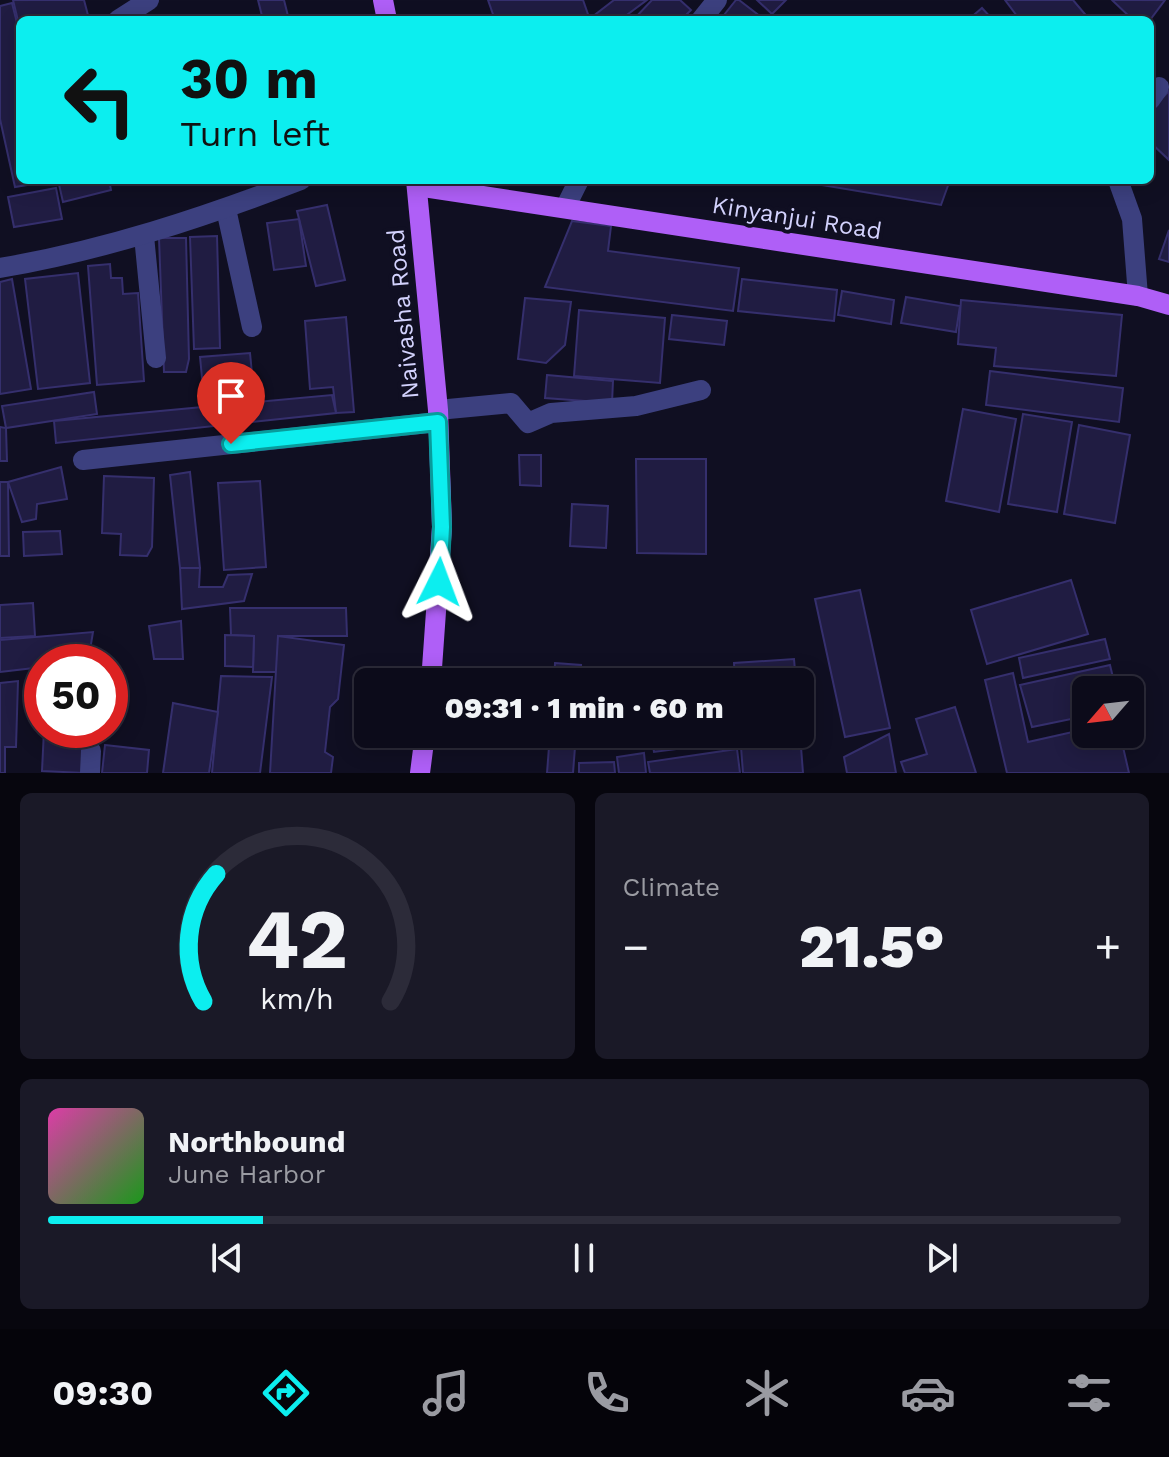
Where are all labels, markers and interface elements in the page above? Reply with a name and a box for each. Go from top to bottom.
text: 30 m [180,46,318,112]
icon: left [48,48,152,152]
text: Turn left [180,113,330,155]
street label: Kinyanjui Road [710,191,884,245]
street label: Naivasha Road [382,228,424,400]
pin [197,362,265,444]
icon: arrive [209,374,253,418]
position arrow [397,540,481,624]
speed limit sign: 50 [24,644,128,748]
north arrow [1072,676,1144,748]
map controls [1072,676,1144,748]
text: 09:31 · 1 min · 60 m [444,690,724,725]
text: Climate [623,872,720,902]
text: 42 [246,891,348,988]
text: 21.5° [799,911,945,982]
text: − [623,921,649,973]
text: + [1094,921,1121,973]
text: km/h [260,982,334,1016]
text: Northbound [168,1124,345,1159]
text: June Harbor [168,1159,325,1189]
icon: previous [205,1236,249,1280]
icon: pause [562,1236,606,1280]
icon: next [920,1236,964,1280]
icon: directions [258,1365,314,1421]
icon: music [418,1365,474,1421]
icon: phone [579,1365,635,1421]
icon: climate [739,1365,795,1421]
icon: car [900,1365,956,1421]
icon: filters [1061,1365,1117,1421]
text: 09:30 [52,1372,153,1414]

